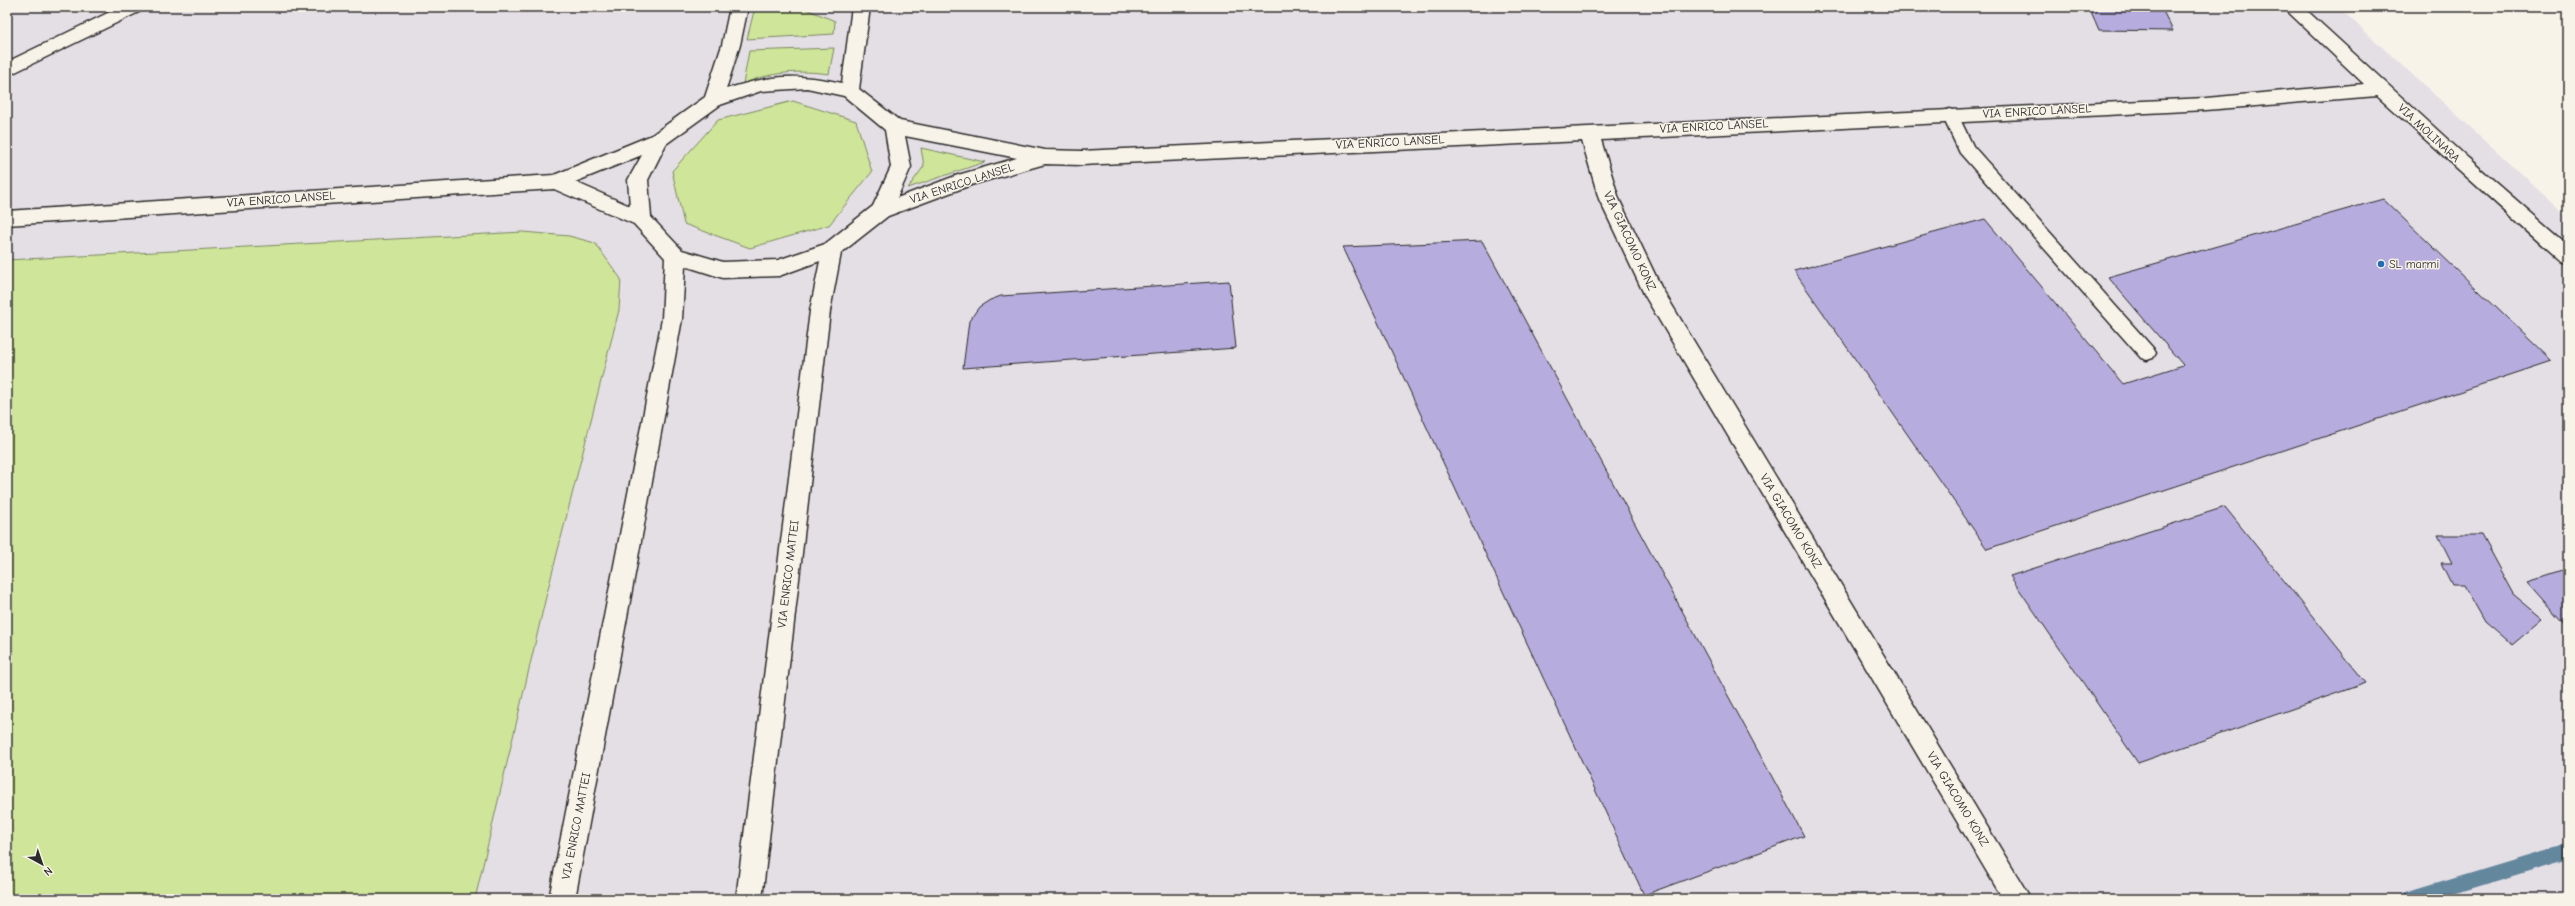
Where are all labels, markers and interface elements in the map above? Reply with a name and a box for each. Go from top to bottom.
street label: VIA ENRICO LANSEL [1982,101,2092,121]
street label: VIA MOLINARA [2395,101,2463,165]
street label: VIA ENRICO LANSEL [1659,116,1769,136]
street label: VIA ENRICO LANSEL [1335,132,1445,152]
street label: VIA ENRICO LANSEL [908,160,1016,206]
street label: VIA ENRICO LANSEL [226,188,336,210]
street label: VIA GIACOMO KONZ [1601,189,1659,293]
place label: SL marmi [2389,257,2439,271]
marker: SL marmi [2376,259,2386,269]
street label: VIA GIACOMO KONZ [1757,471,1825,571]
street label: VIA ENRICO MATTEI [774,519,802,629]
street label: VIA GIACOMO KONZ [1924,749,1992,849]
street label: VIA ENRICO MATTEI [559,771,593,881]
north arrow [22,844,62,884]
text: N [41,864,55,879]

